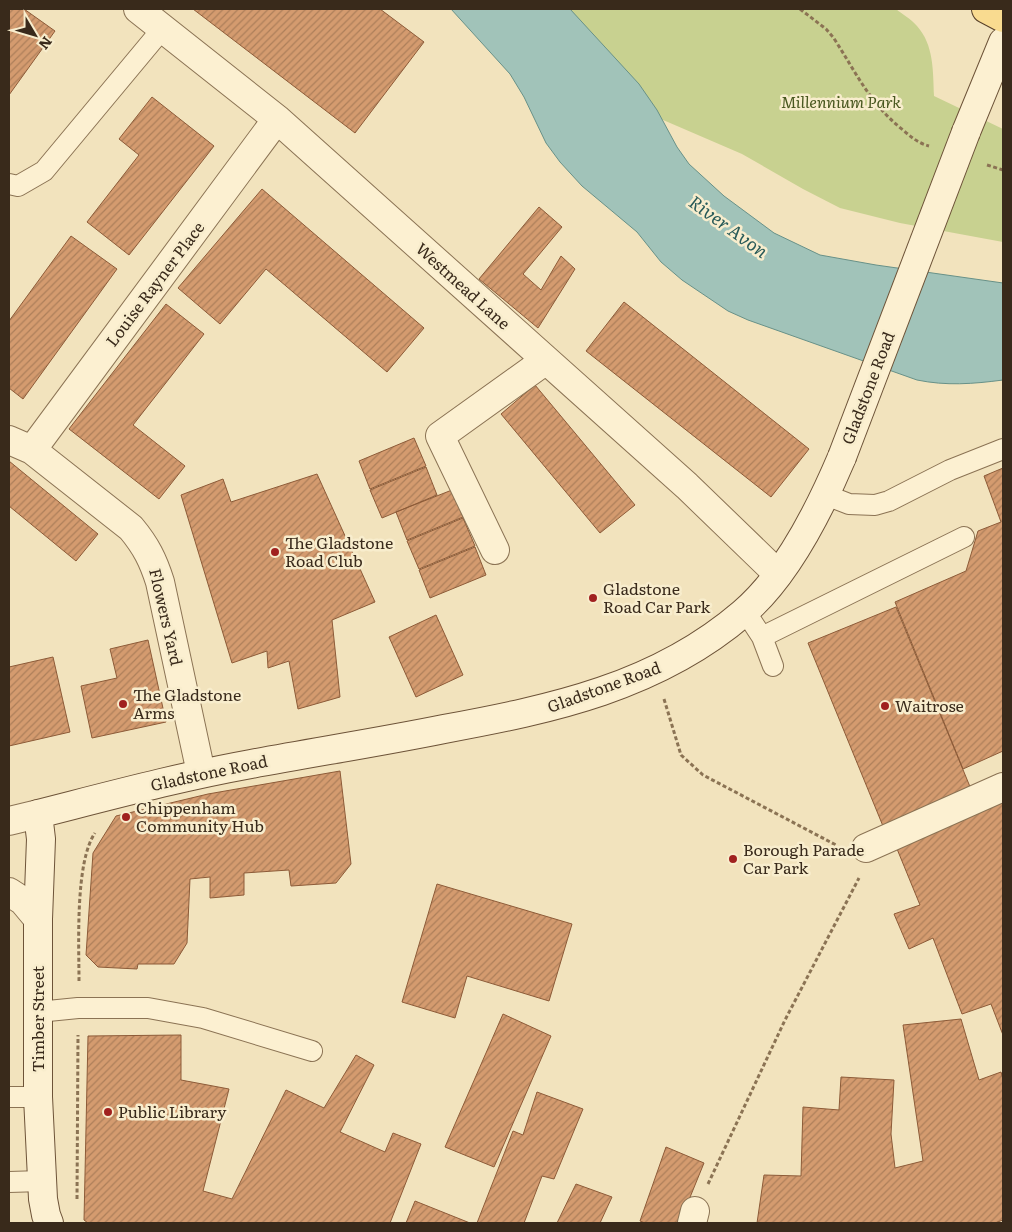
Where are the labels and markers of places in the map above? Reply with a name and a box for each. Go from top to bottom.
place label: The Gladstone Road Club [285,530,393,572]
marker: The Gladstone Road Club [269,546,281,558]
place label: Gladstone Road Car Park [603,576,711,618]
marker: Gladstone Road Car Park [587,592,599,604]
place label: The Gladstone Arms [133,682,241,724]
place label: Waitrose [895,693,964,717]
marker: The Gladstone Arms [117,698,129,710]
marker: Waitrose [879,700,891,712]
place label: Chippenham Community Hub [136,795,264,837]
marker: Chippenham Community Hub [120,811,132,823]
place label: Borough Parade Car Park [743,837,864,879]
marker: Borough Parade Car Park [727,853,739,865]
place label: Public Library [118,1099,227,1123]
marker: Public Library [102,1106,114,1118]

